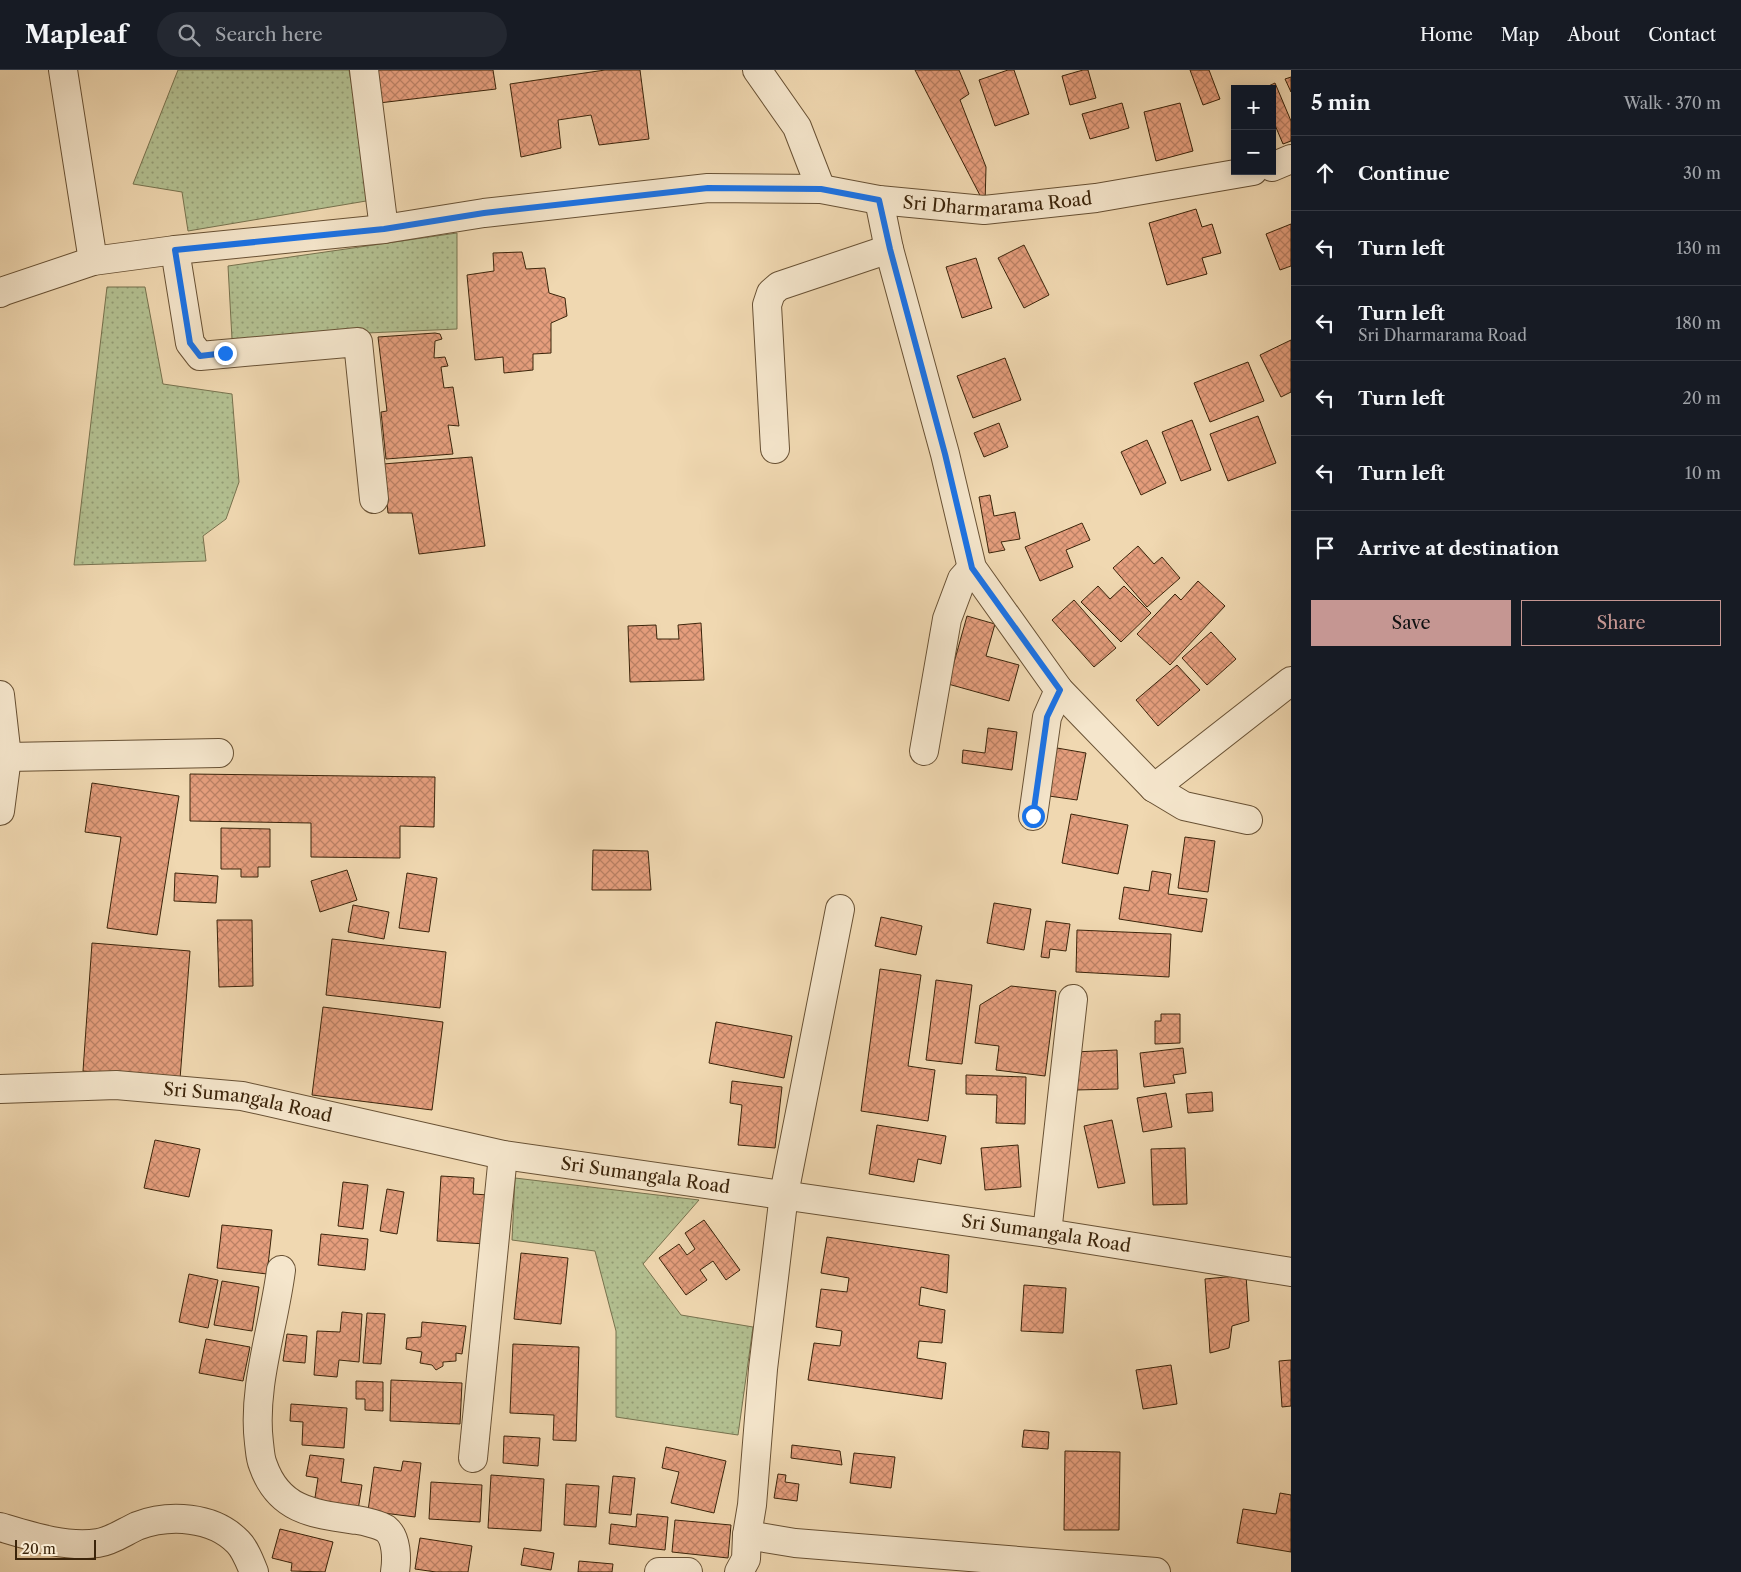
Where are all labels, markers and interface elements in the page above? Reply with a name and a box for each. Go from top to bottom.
search box [157,12,507,57]
text: Mapleaf [25,20,127,49]
icon: search [175,21,203,49]
text: Search here [215,23,323,46]
text: Home [1420,24,1473,46]
text: Map [1501,24,1539,46]
text: About [1567,24,1620,46]
text: Contact [1648,24,1716,46]
map controls [1231,85,1276,175]
button: + [1231,85,1276,130]
text: 5 min [1311,90,1371,115]
text: Walk · 370 m [1624,93,1721,113]
button: − [1231,130,1276,175]
icon: ahead [1311,159,1339,187]
text: Continue [1358,162,1450,185]
text: 30 m [1683,163,1721,183]
street label: Sri Dharmarama Road [902,187,1093,222]
icon: left [1311,234,1339,262]
text: Turn left [1358,237,1445,260]
text: 130 m [1676,238,1721,258]
text: Turn left [1358,302,1445,325]
icon: left [1311,309,1339,337]
text: 180 m [1675,313,1721,333]
text: Sri Dharmarama Road [1358,325,1527,345]
route end [214,342,237,365]
icon: left [1311,384,1339,412]
text: Turn left [1358,387,1445,410]
text: 20 m [1682,388,1721,408]
icon: left [1311,459,1339,487]
text: Turn left [1358,462,1445,485]
text: 10 m [1685,463,1721,483]
icon: arrive [1311,534,1339,562]
text: Arrive at destination [1358,537,1559,560]
button: Save [1311,600,1511,646]
button: Share [1521,600,1721,646]
route start [1022,805,1045,828]
street label: Sri Sumangala Road [162,1078,334,1127]
street label: Sri Sumangala Road [559,1152,732,1198]
street label: Sri Sumangala Road [960,1210,1133,1257]
scale bar [15,1537,96,1560]
text: 20 m [22,1540,56,1558]

